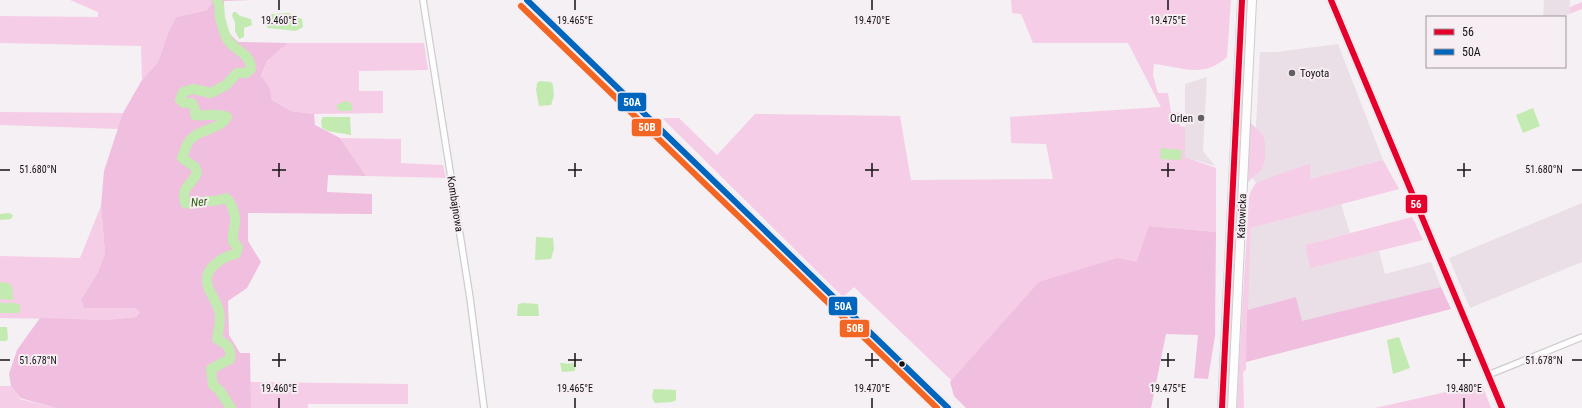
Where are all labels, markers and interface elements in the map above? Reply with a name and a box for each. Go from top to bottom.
text: 19.460°E [261,15,297,26]
text: 19.465°E [557,15,593,26]
text: 19.470°E [854,15,890,26]
text: 19.475°E [1150,15,1186,26]
legend [1426,16,1566,68]
text: 56 [1462,25,1474,39]
text: 50A [1462,45,1481,59]
place label: Toyota [1300,67,1329,80]
marker: Toyota [1287,68,1297,78]
line badge: 50A [617,92,647,112]
text: 50A [623,96,641,109]
place label: Orlen [1170,112,1193,125]
marker: Orlen [1196,113,1206,123]
line badge: 50B [631,118,662,137]
text: 50B [638,121,656,134]
text: 51.680°N [19,164,57,175]
text: 51.680°N [1525,164,1563,175]
street label: Kombajnowa [444,175,466,233]
street label: Katowicka [1235,193,1249,239]
water label: Ner [190,194,208,210]
line badge: 56 [1405,194,1428,214]
text: 56 [1410,198,1422,211]
line badge: 50A [828,296,858,316]
text: 50A [834,300,852,313]
line badge: 50B [839,319,870,338]
text: 50B [846,322,864,335]
text: 51.678°N [19,355,57,366]
text: 51.678°N [1525,355,1563,366]
unlabelled marker [897,359,907,369]
text: 19.460°E [261,383,297,394]
text: 19.465°E [557,383,593,394]
text: 19.470°E [854,383,890,394]
text: 19.475°E [1150,383,1186,394]
text: 19.480°E [1446,383,1482,394]

